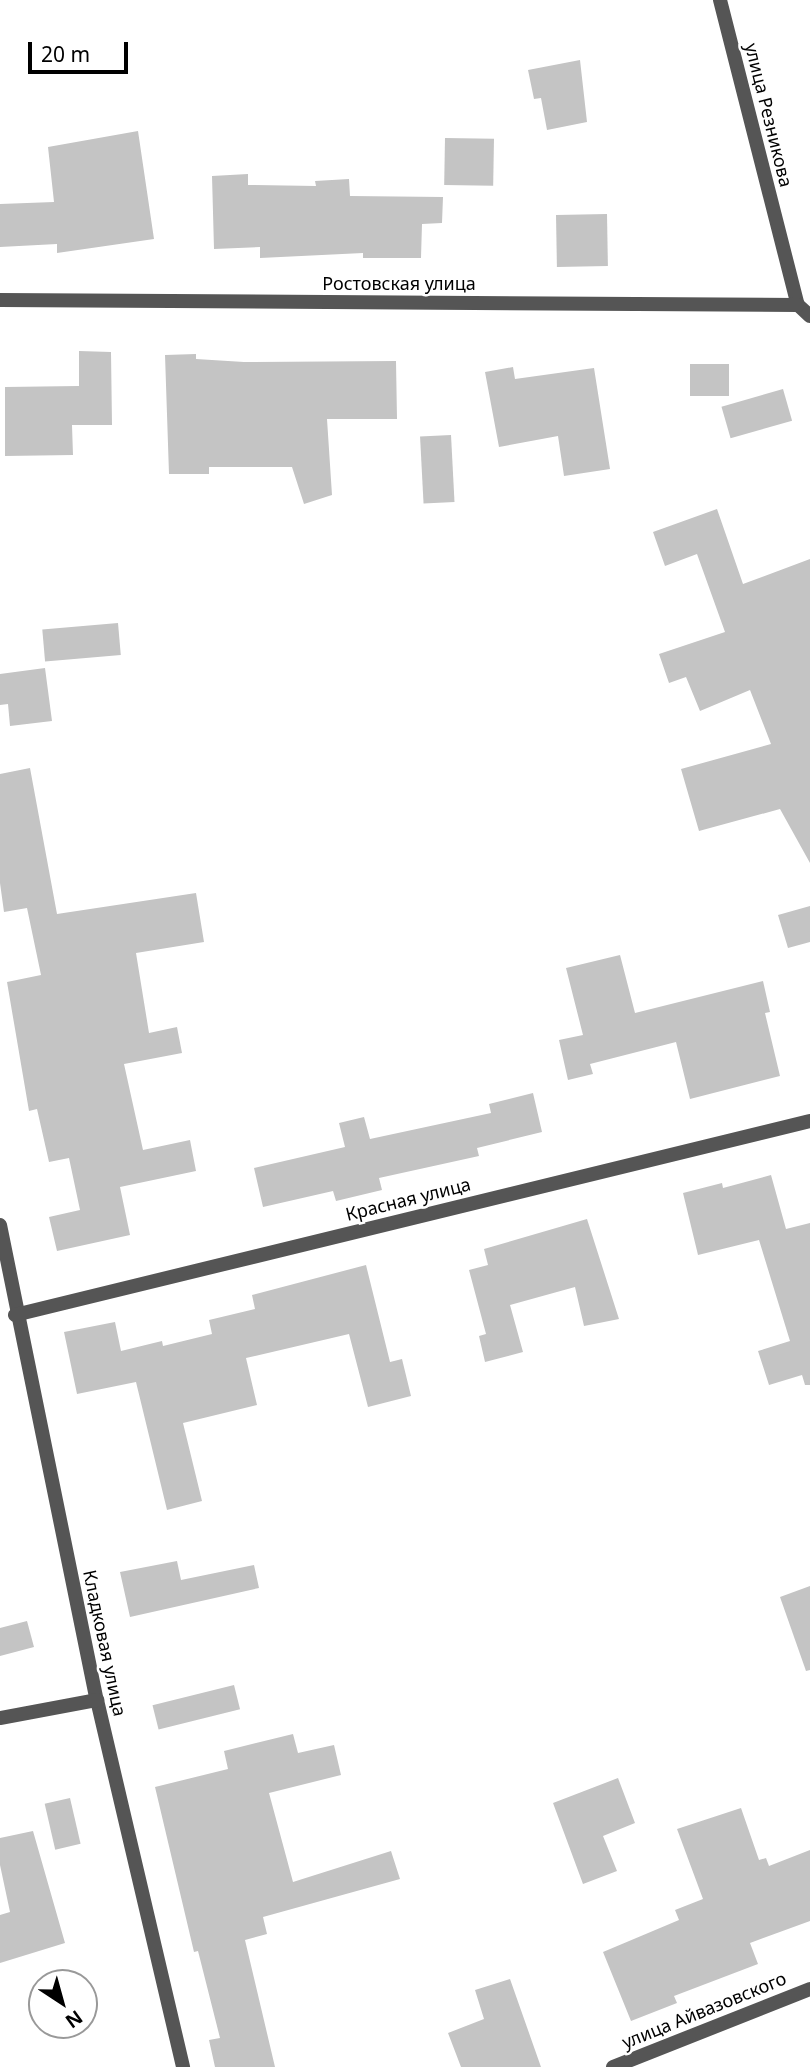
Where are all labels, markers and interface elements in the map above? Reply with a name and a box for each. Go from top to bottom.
scale bar [32,28,131,72]
text: 20 m [41,40,90,68]
street label: улица Резникова [741,41,797,189]
street label: Ростовская улица [322,272,476,294]
street label: Красная улица [343,1173,473,1225]
street label: Кладковая улица [79,1568,131,1718]
street label: улица Айвазовского [619,1967,789,2053]
north arrow [28,1969,98,2039]
text: N [60,2004,88,2034]

